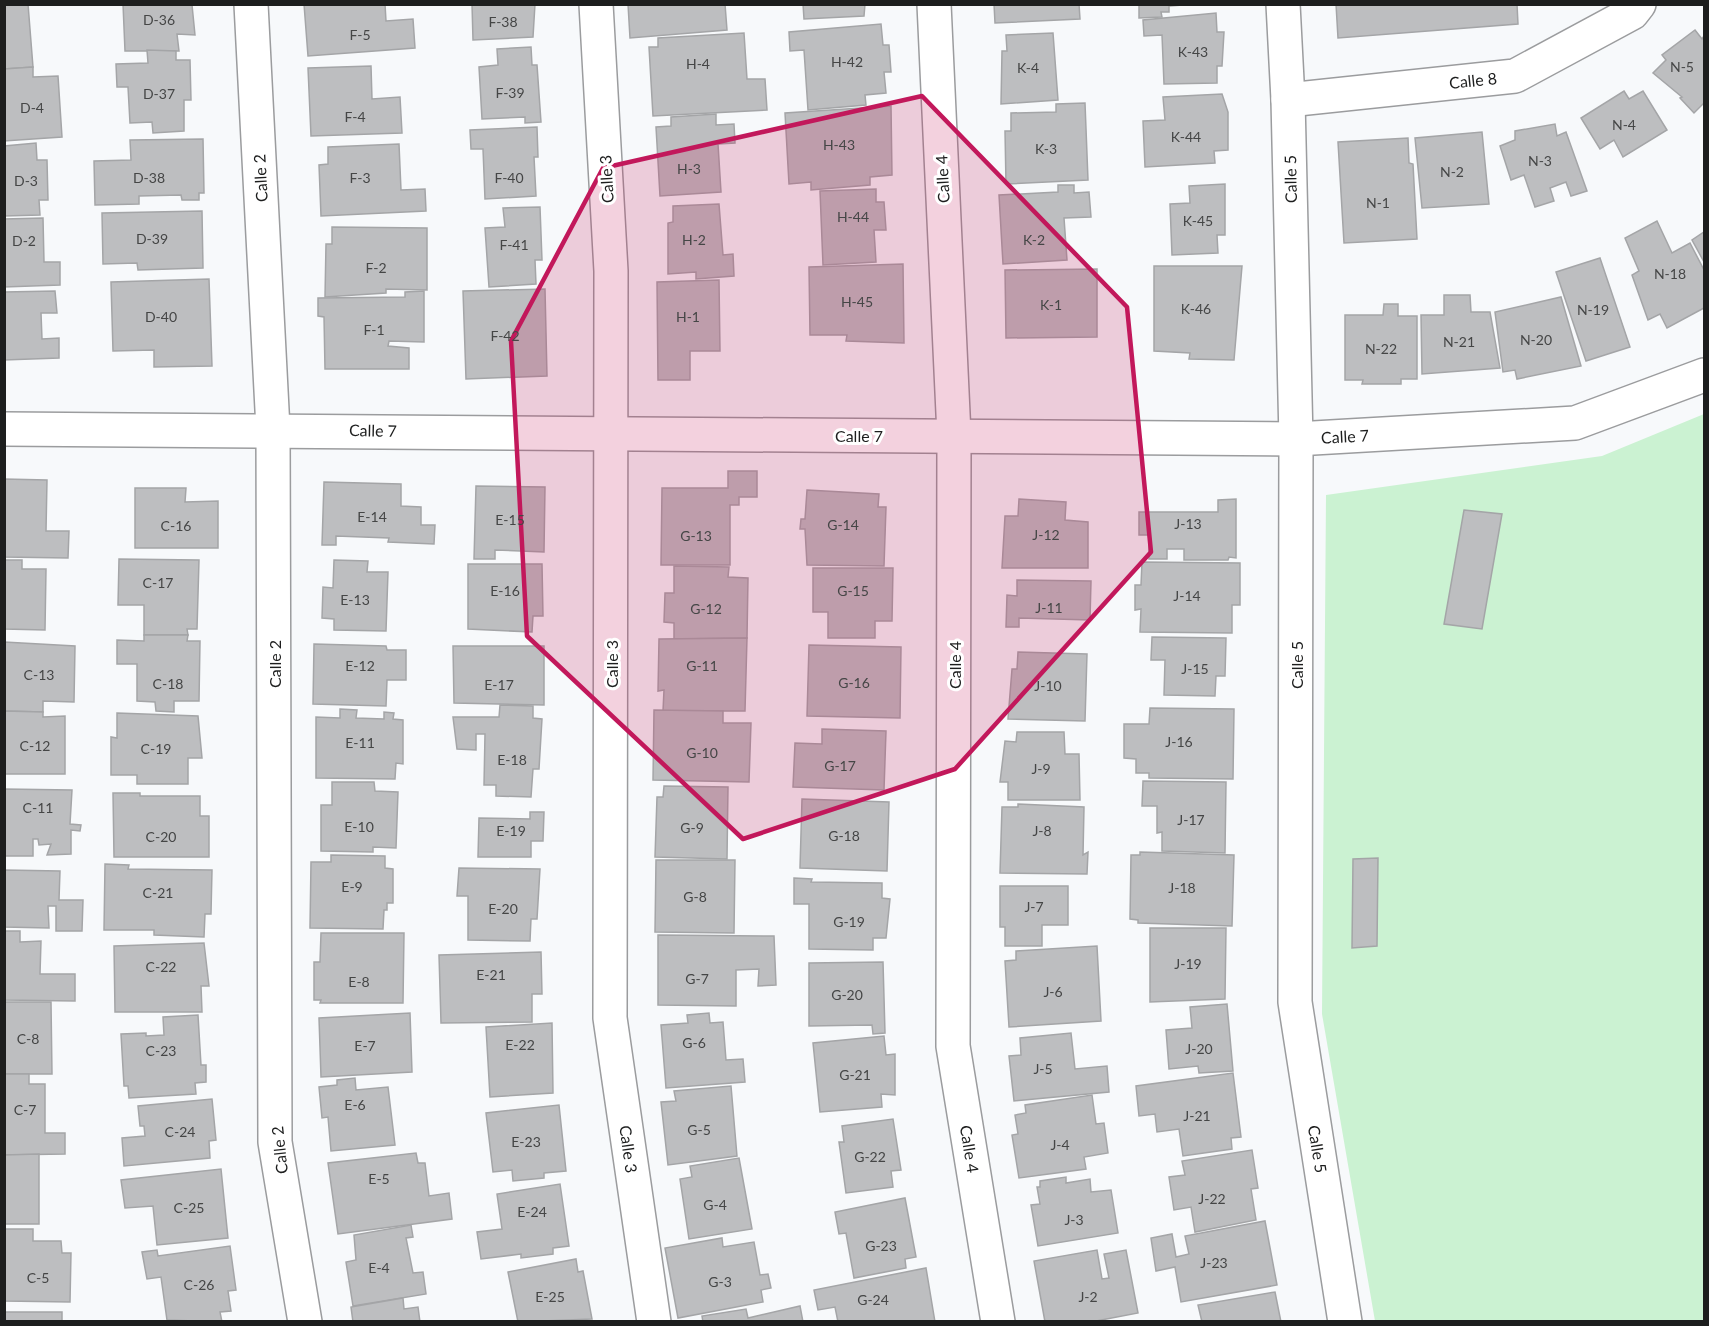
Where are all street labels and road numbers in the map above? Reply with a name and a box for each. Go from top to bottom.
street label: Calle 8 [1448,68,1498,92]
street label: Calle 2 [249,154,271,202]
street label: Calle 3 [595,155,617,203]
street label: Calle 4 [931,155,953,203]
street label: Calle 5 [1280,155,1300,203]
street label: Calle 7 [349,420,397,440]
street label: Calle 7 [1321,425,1369,447]
street label: Calle 7 [835,426,883,445]
street label: Calle 2 [265,640,284,688]
street label: Calle 3 [602,640,621,688]
street label: Calle 4 [945,641,964,689]
street label: Calle 5 [1287,641,1306,689]
street label: Calle 3 [616,1124,642,1174]
street label: Calle 4 [957,1124,983,1174]
street label: Calle 5 [1305,1124,1331,1174]
street label: Calle 2 [267,1125,291,1175]

